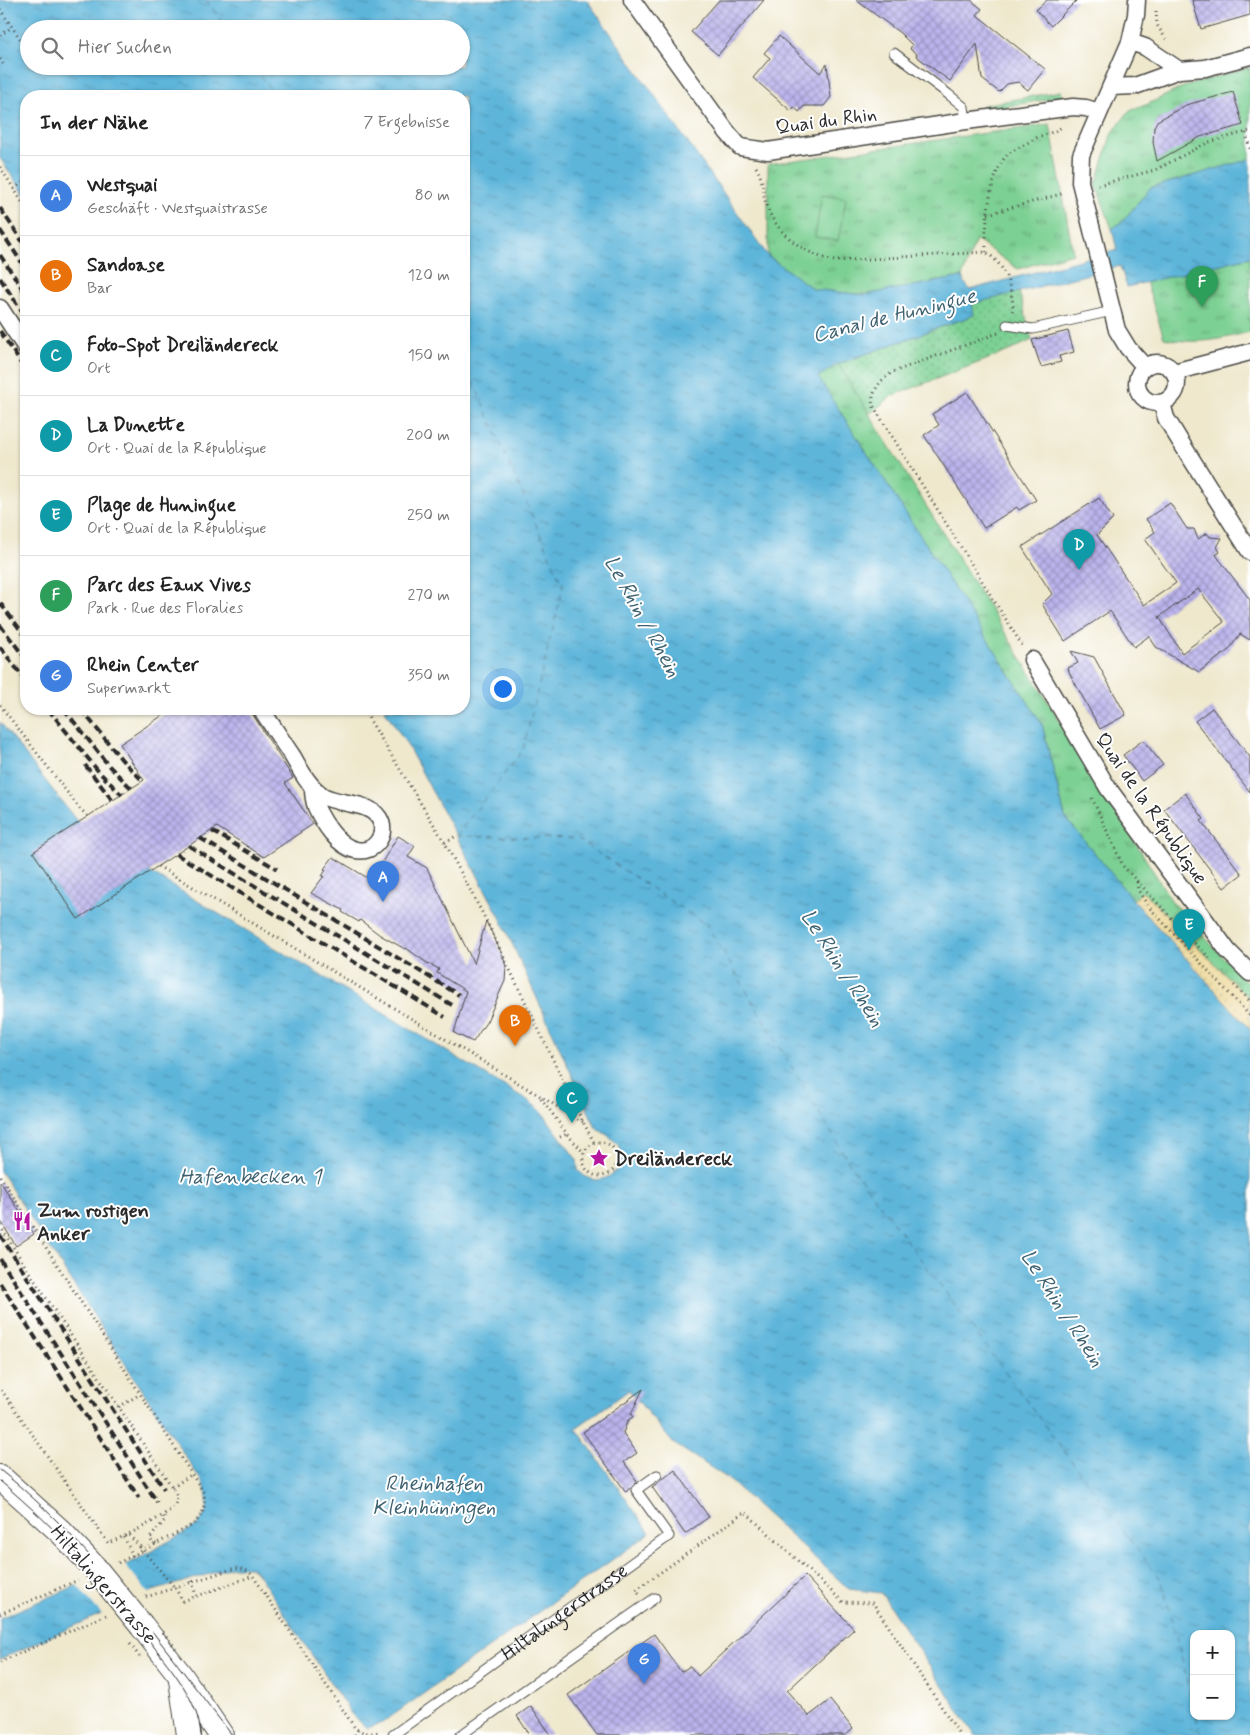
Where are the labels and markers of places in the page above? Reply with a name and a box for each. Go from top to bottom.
pin: F [1186,266,1218,307]
pin: D [1063,529,1095,570]
pin: A [367,861,399,902]
pin: E [1173,909,1205,950]
pin: B [499,1005,531,1046]
pin: C [556,1082,588,1123]
place label: Dreiländereck [614,1146,733,1173]
place icon: Dreiländereck [588,1147,610,1169]
place label: Zum rostigen Anker [37,1198,149,1248]
restaurant icon: Zum rostigen Anker [11,1210,33,1232]
pin: G [628,1643,660,1684]

